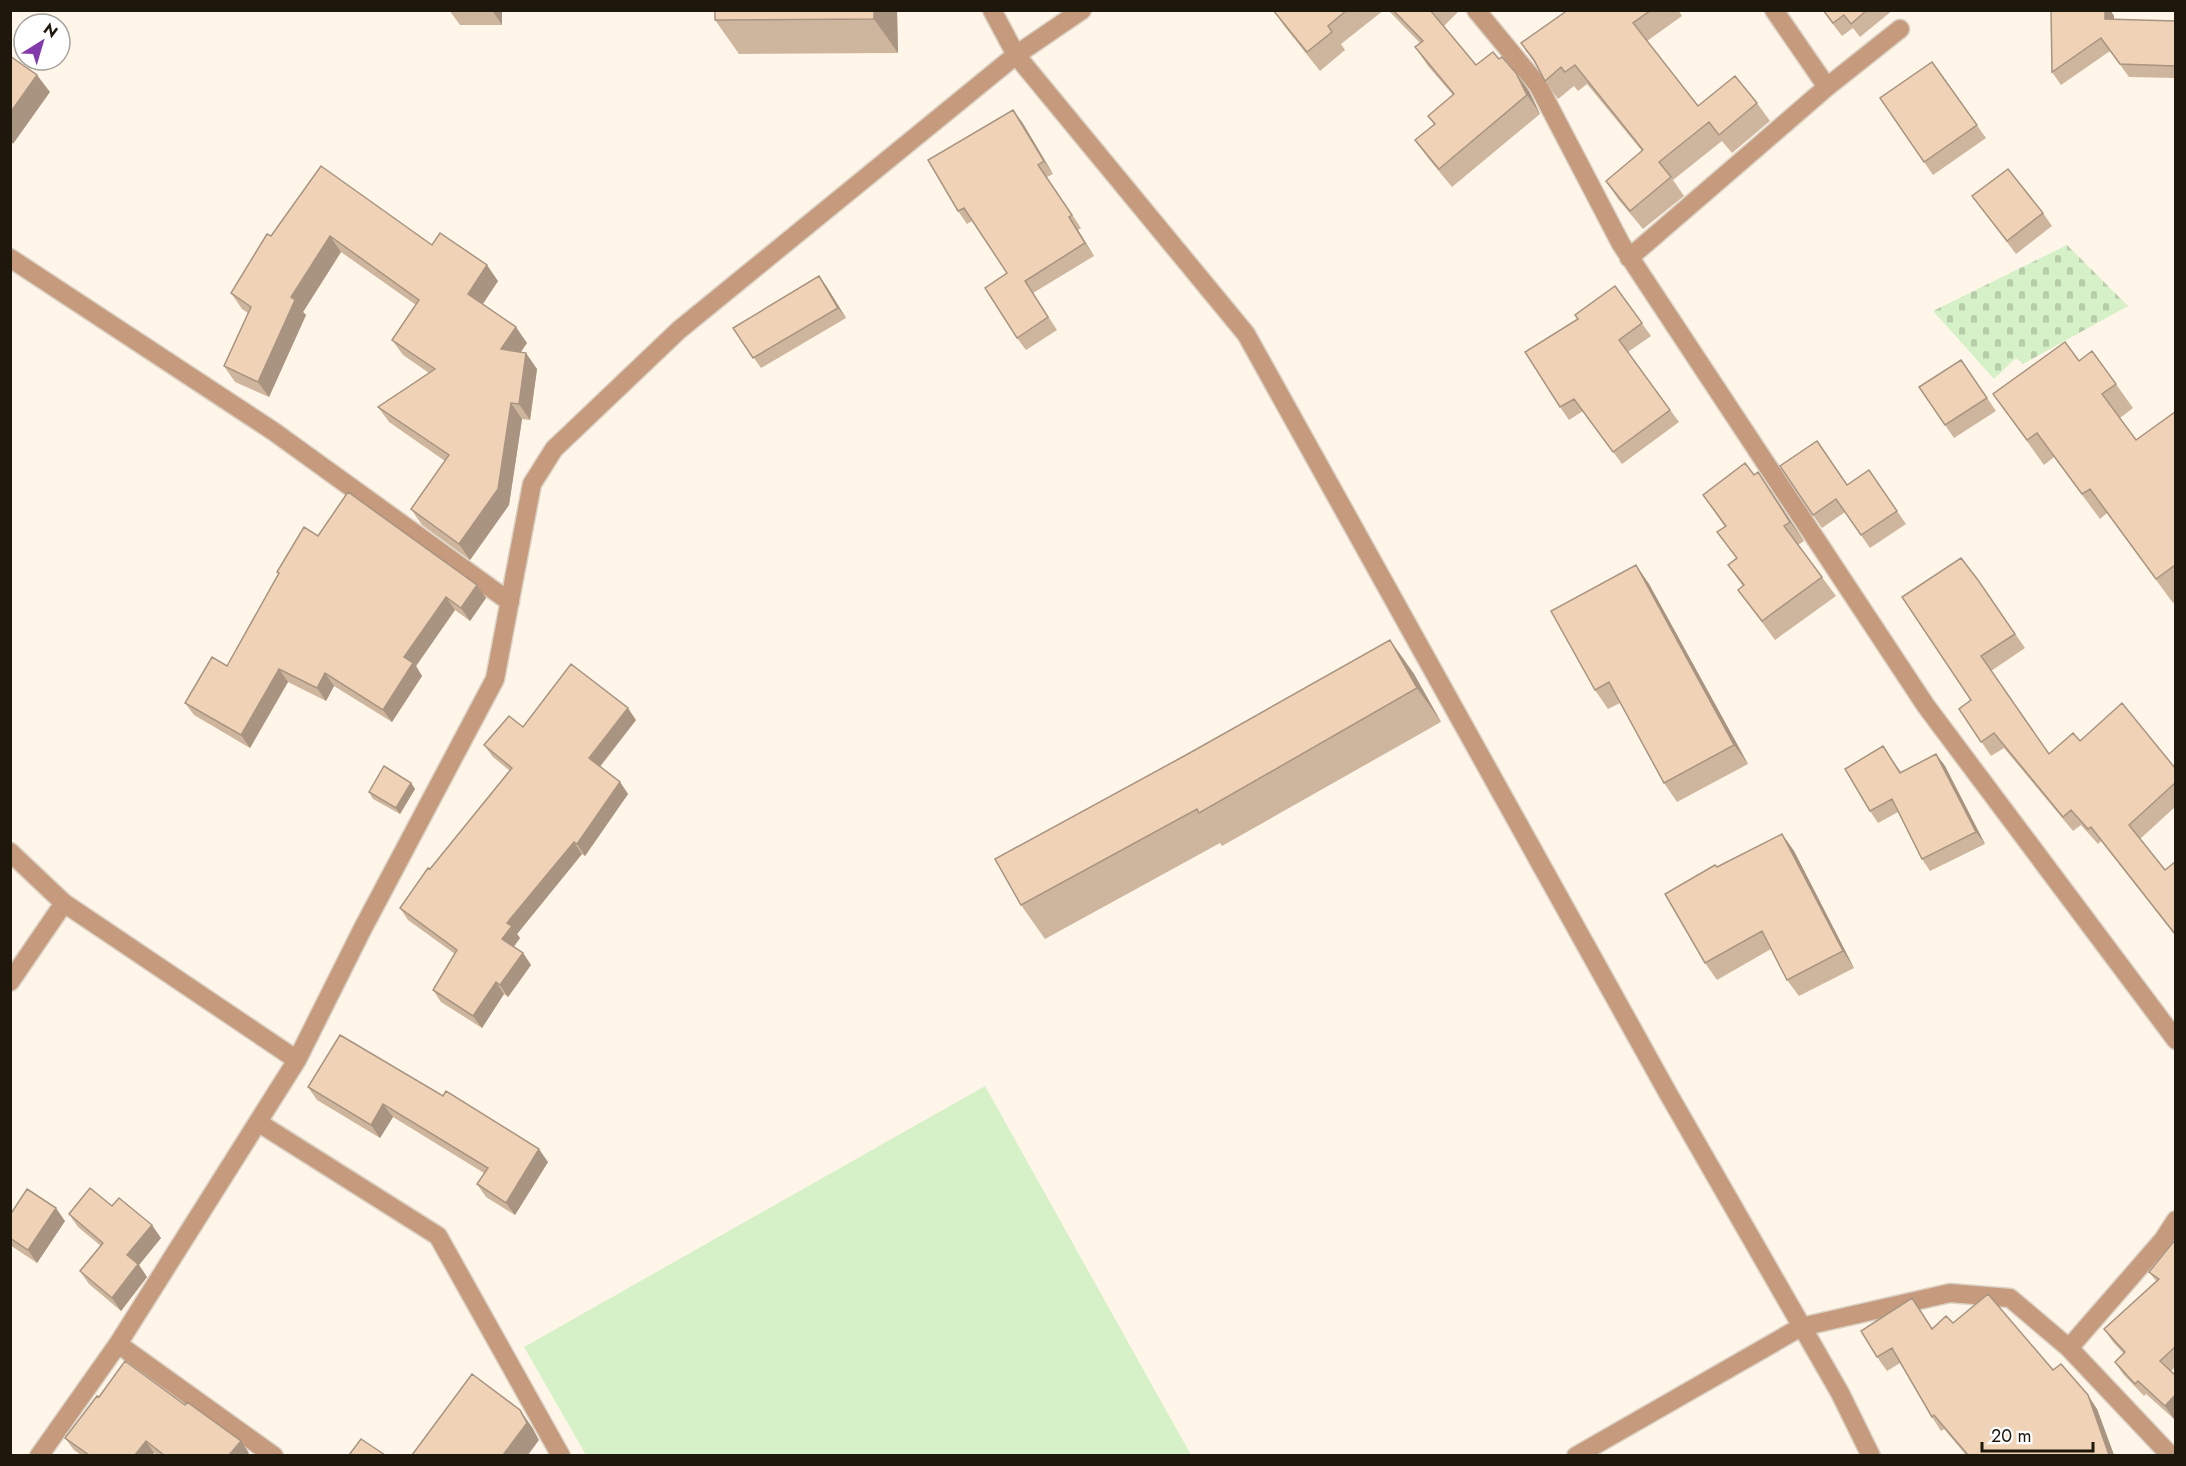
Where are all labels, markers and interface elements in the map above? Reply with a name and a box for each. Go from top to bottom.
north arrow [12,12,72,72]
text: N [39,17,63,43]
scale bar [1982,1415,2093,1453]
text: 20 m [1991,1423,2031,1449]

